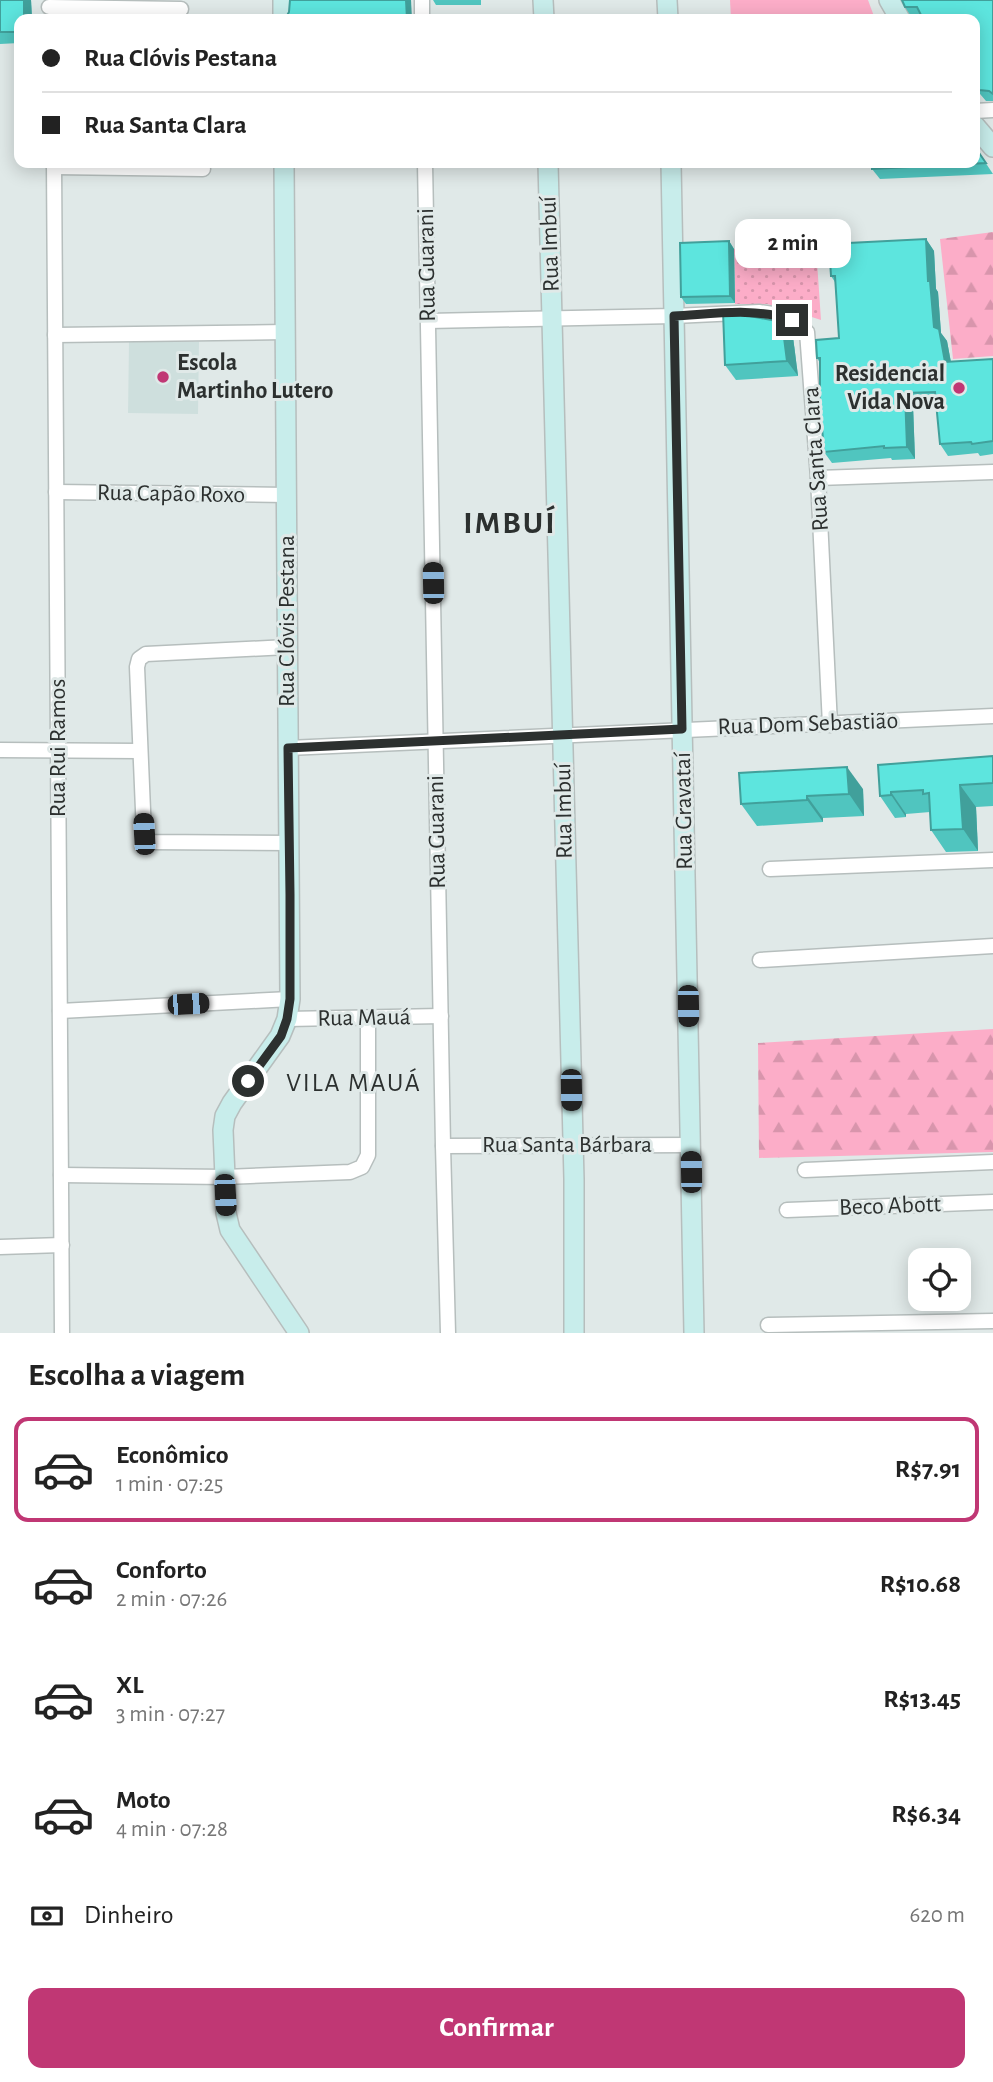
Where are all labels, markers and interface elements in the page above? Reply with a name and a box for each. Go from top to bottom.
text: Rua Clóvis Pestana [84,45,277,71]
text: Rua Santa Clara [84,112,247,138]
street label: Rua Imbuí [536,195,564,292]
street label: Rua Guarani [414,208,440,322]
callout: 2 min [734,218,850,268]
text: 2 min [767,232,819,255]
route end [776,304,808,336]
place label: Escola Martinho Lutero [177,351,334,403]
place label: Residencial Vida Nova [835,362,945,414]
marker: Escola Martinho Lutero [155,369,171,385]
marker: Residencial Vida Nova [951,380,967,396]
street label: Rua Santa Clara [799,386,833,532]
street label: Rua Capão Roxo [97,481,245,507]
district label: IMBUÍ [463,505,557,539]
street label: Rua Clóvis Pestana [275,535,299,707]
car [423,562,444,604]
street label: Rua Rui Ramos [46,679,70,817]
street label: Rua Dom Sebastião [717,709,899,739]
street label: Rua Gravataí [671,752,697,870]
street label: Rua Imbuí [551,763,577,859]
street label: Rua Guarani [424,775,450,889]
car [133,812,156,856]
car [678,985,699,1027]
car [167,992,210,1016]
street label: Rua Mauá [317,1005,411,1031]
route start [232,1065,264,1097]
district label: VILA MAUÁ [286,1068,422,1096]
car [561,1069,582,1111]
street label: Rua Santa Bárbara [482,1133,652,1157]
car [681,1151,702,1193]
car [214,1173,237,1217]
street label: Beco Abott [839,1192,942,1220]
map controls [908,1248,971,1311]
button: locate [908,1248,971,1311]
text: Escolha a viagem [28,1359,245,1391]
icon: car [32,1438,95,1501]
text: Econômico [116,1442,229,1468]
text: R$7.91 [895,1456,961,1482]
text: 1 min · 07:25 [116,1473,223,1496]
icon: car [32,1553,95,1616]
text: Conforto [116,1557,207,1583]
text: R$10.68 [880,1571,961,1597]
text: 2 min · 07:26 [116,1588,227,1611]
icon: car [32,1668,95,1731]
text: XL [116,1672,143,1698]
text: R$13.45 [883,1686,961,1712]
text: 3 min · 07:27 [116,1703,225,1726]
icon: car [32,1783,95,1846]
text: Moto [116,1787,171,1813]
text: R$6.34 [891,1801,961,1827]
text: 4 min · 07:28 [116,1818,228,1841]
icon: cash [28,1897,66,1935]
text: Dinheiro [84,1902,173,1928]
text: 620 m [909,1904,965,1927]
button: Confirmar [28,1988,965,2068]

